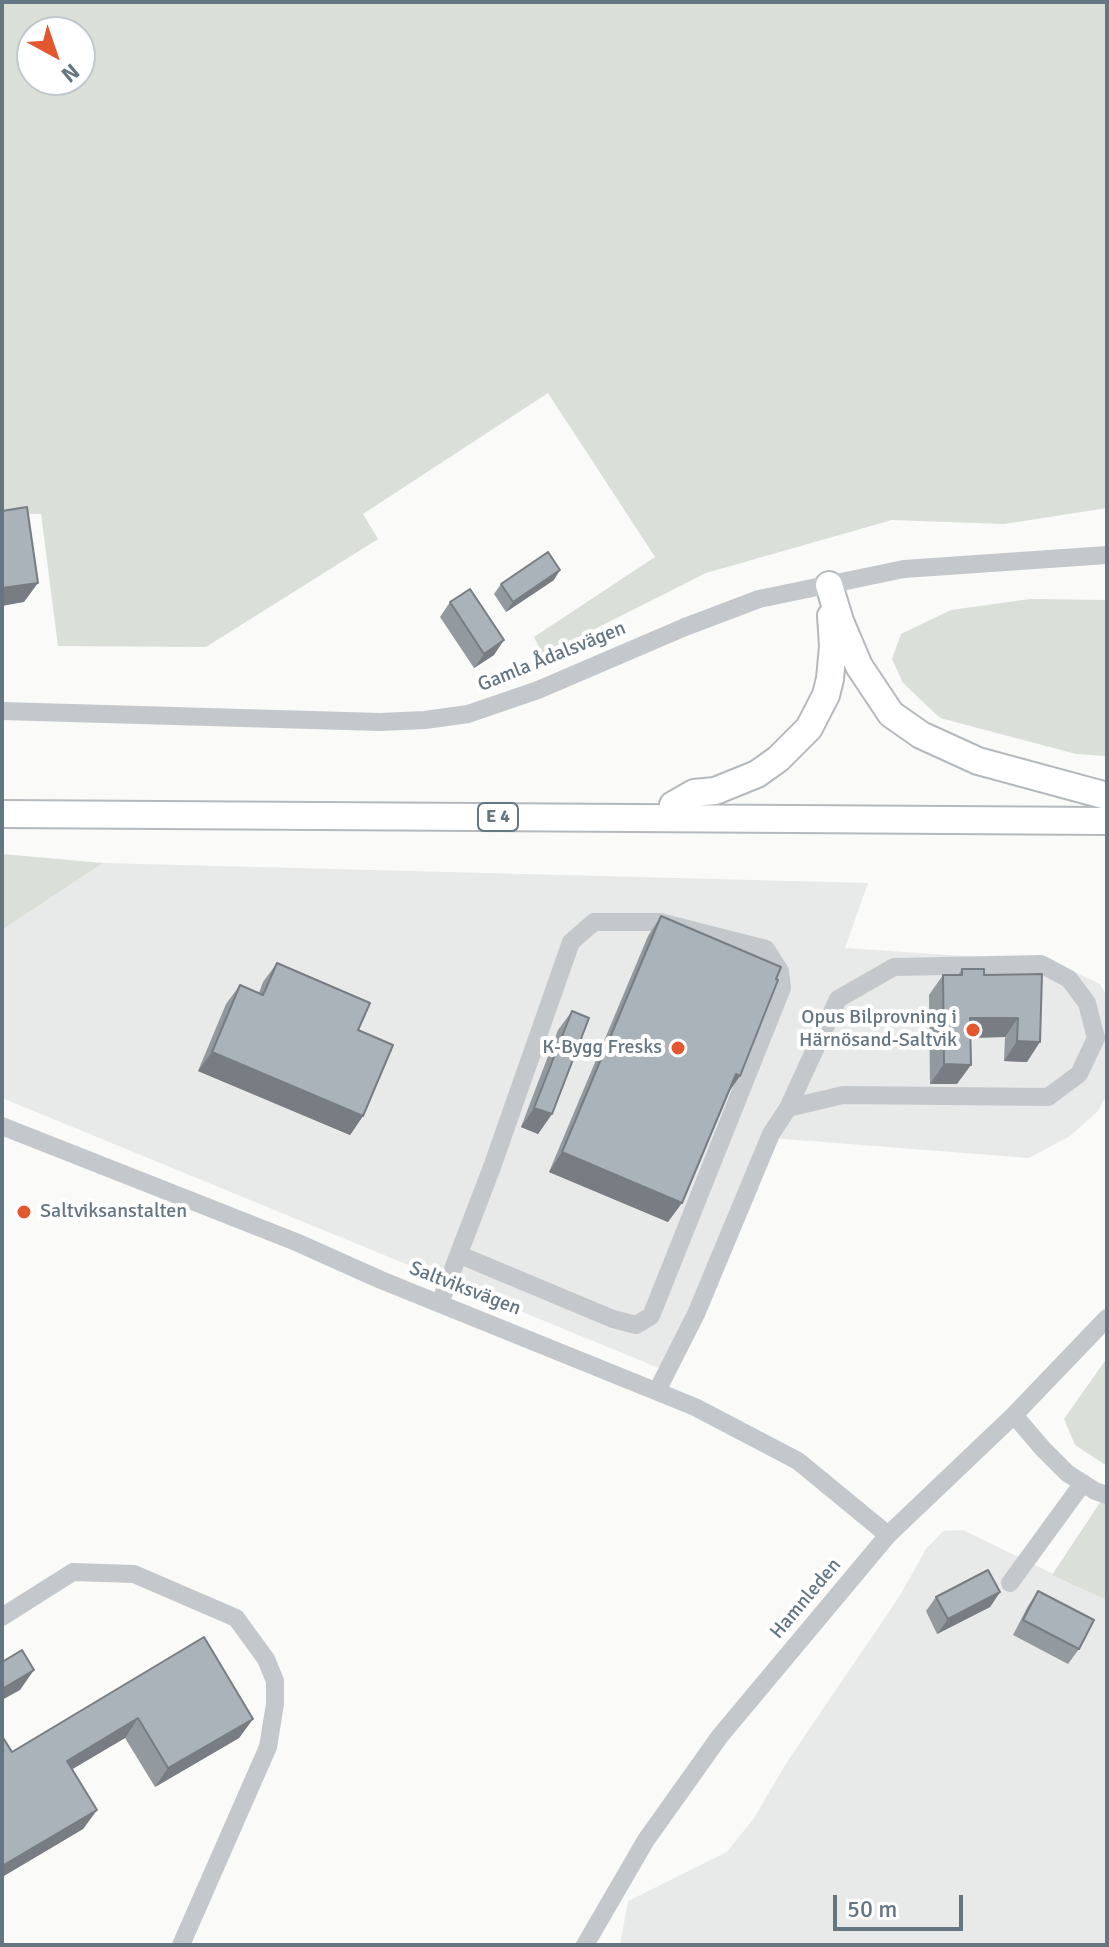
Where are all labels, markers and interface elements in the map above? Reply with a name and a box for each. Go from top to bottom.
north arrow [16,16,96,96]
text: N [56,58,85,88]
street label: Gamla Ådalsvägen [475,616,629,698]
road number: E 4 [478,803,518,831]
place label: Opus Bilprovning i Härnösand-Saltvik [799,1006,957,1053]
marker: Opus Bilprovning i Härnösand-Saltvik [964,1021,982,1039]
place label: K-Bygg Fresks [542,1036,662,1060]
marker: K-Bygg Fresks [669,1039,687,1057]
place label: Saltviksanstalten [40,1200,187,1224]
marker: Saltviksanstalten [15,1203,33,1221]
street label: Saltviksvägen [406,1257,524,1321]
street label: Hamnleden [765,1554,847,1644]
scale bar [837,1879,967,1929]
text: 50 m [847,1894,897,1924]

